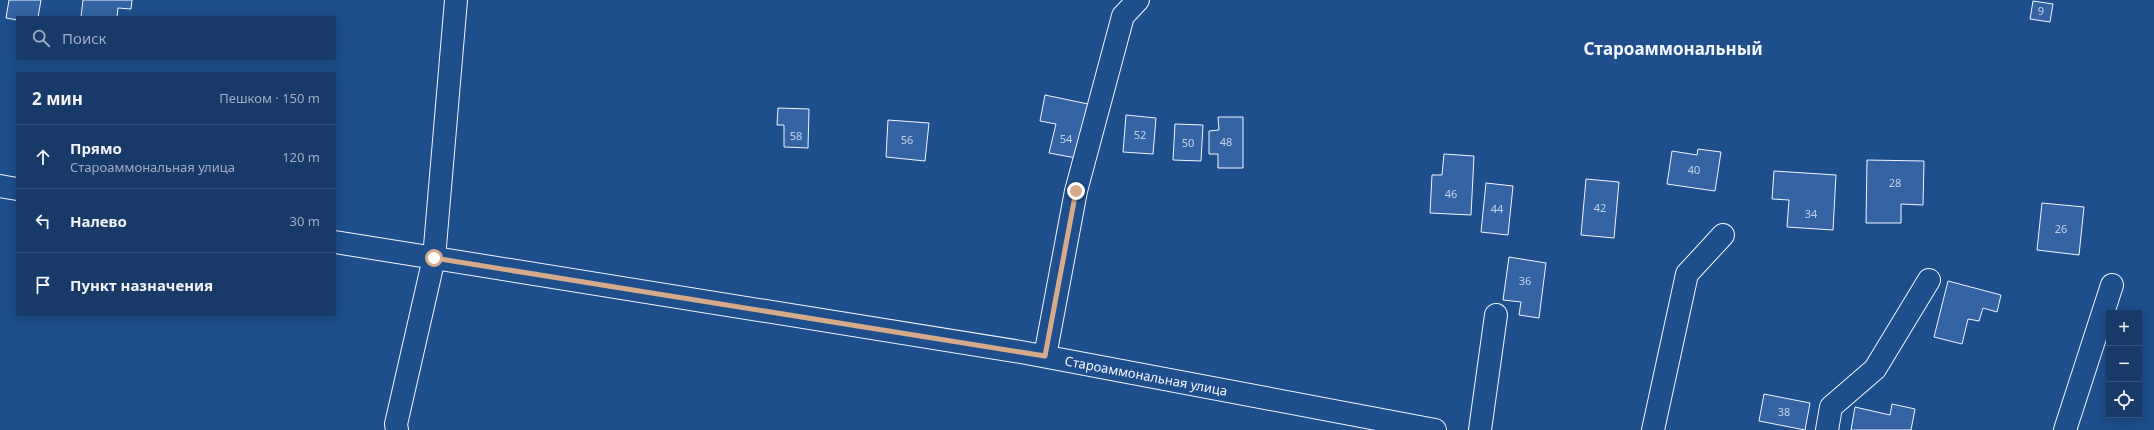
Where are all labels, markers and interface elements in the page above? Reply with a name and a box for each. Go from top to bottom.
house number: 9 [2038,3,2044,18]
search box [16,16,336,60]
icon: search [30,27,52,49]
text: Поиск [62,28,107,48]
district label: Староаммональный [1583,37,1763,60]
text: 2 мин [32,87,83,110]
text: Пешком · 150 m [219,89,320,107]
house number: 52 [1134,127,1146,142]
house number: 58 [790,128,802,143]
house number: 54 [1060,131,1073,146]
house number: 56 [901,132,913,147]
house number: 48 [1220,134,1232,149]
house number: 50 [1182,135,1194,150]
text: Прямо [70,138,122,158]
icon: ahead [32,146,54,168]
text: 120 m [282,148,320,166]
text: Староаммональная улица [70,158,235,176]
house number: 40 [1688,162,1700,177]
house number: 28 [1889,175,1901,190]
route end [1067,182,1085,200]
house number: 46 [1445,186,1457,201]
house number: 42 [1594,200,1606,215]
house number: 44 [1491,201,1504,216]
house number: 34 [1805,206,1818,221]
icon: left [32,210,54,232]
text: Налево [70,211,127,231]
text: 30 m [290,212,320,230]
house number: 26 [2055,221,2067,236]
route start [425,249,443,267]
house number: 36 [1519,273,1531,288]
icon: arrive [32,274,54,296]
text: Пункт назначения [70,275,213,295]
map controls [2106,310,2142,418]
button: + [2106,310,2142,346]
button: − [2106,346,2142,382]
street label: Староаммональная улица [1063,351,1229,400]
button: locate [2106,382,2142,418]
house number: 38 [1778,404,1790,419]

